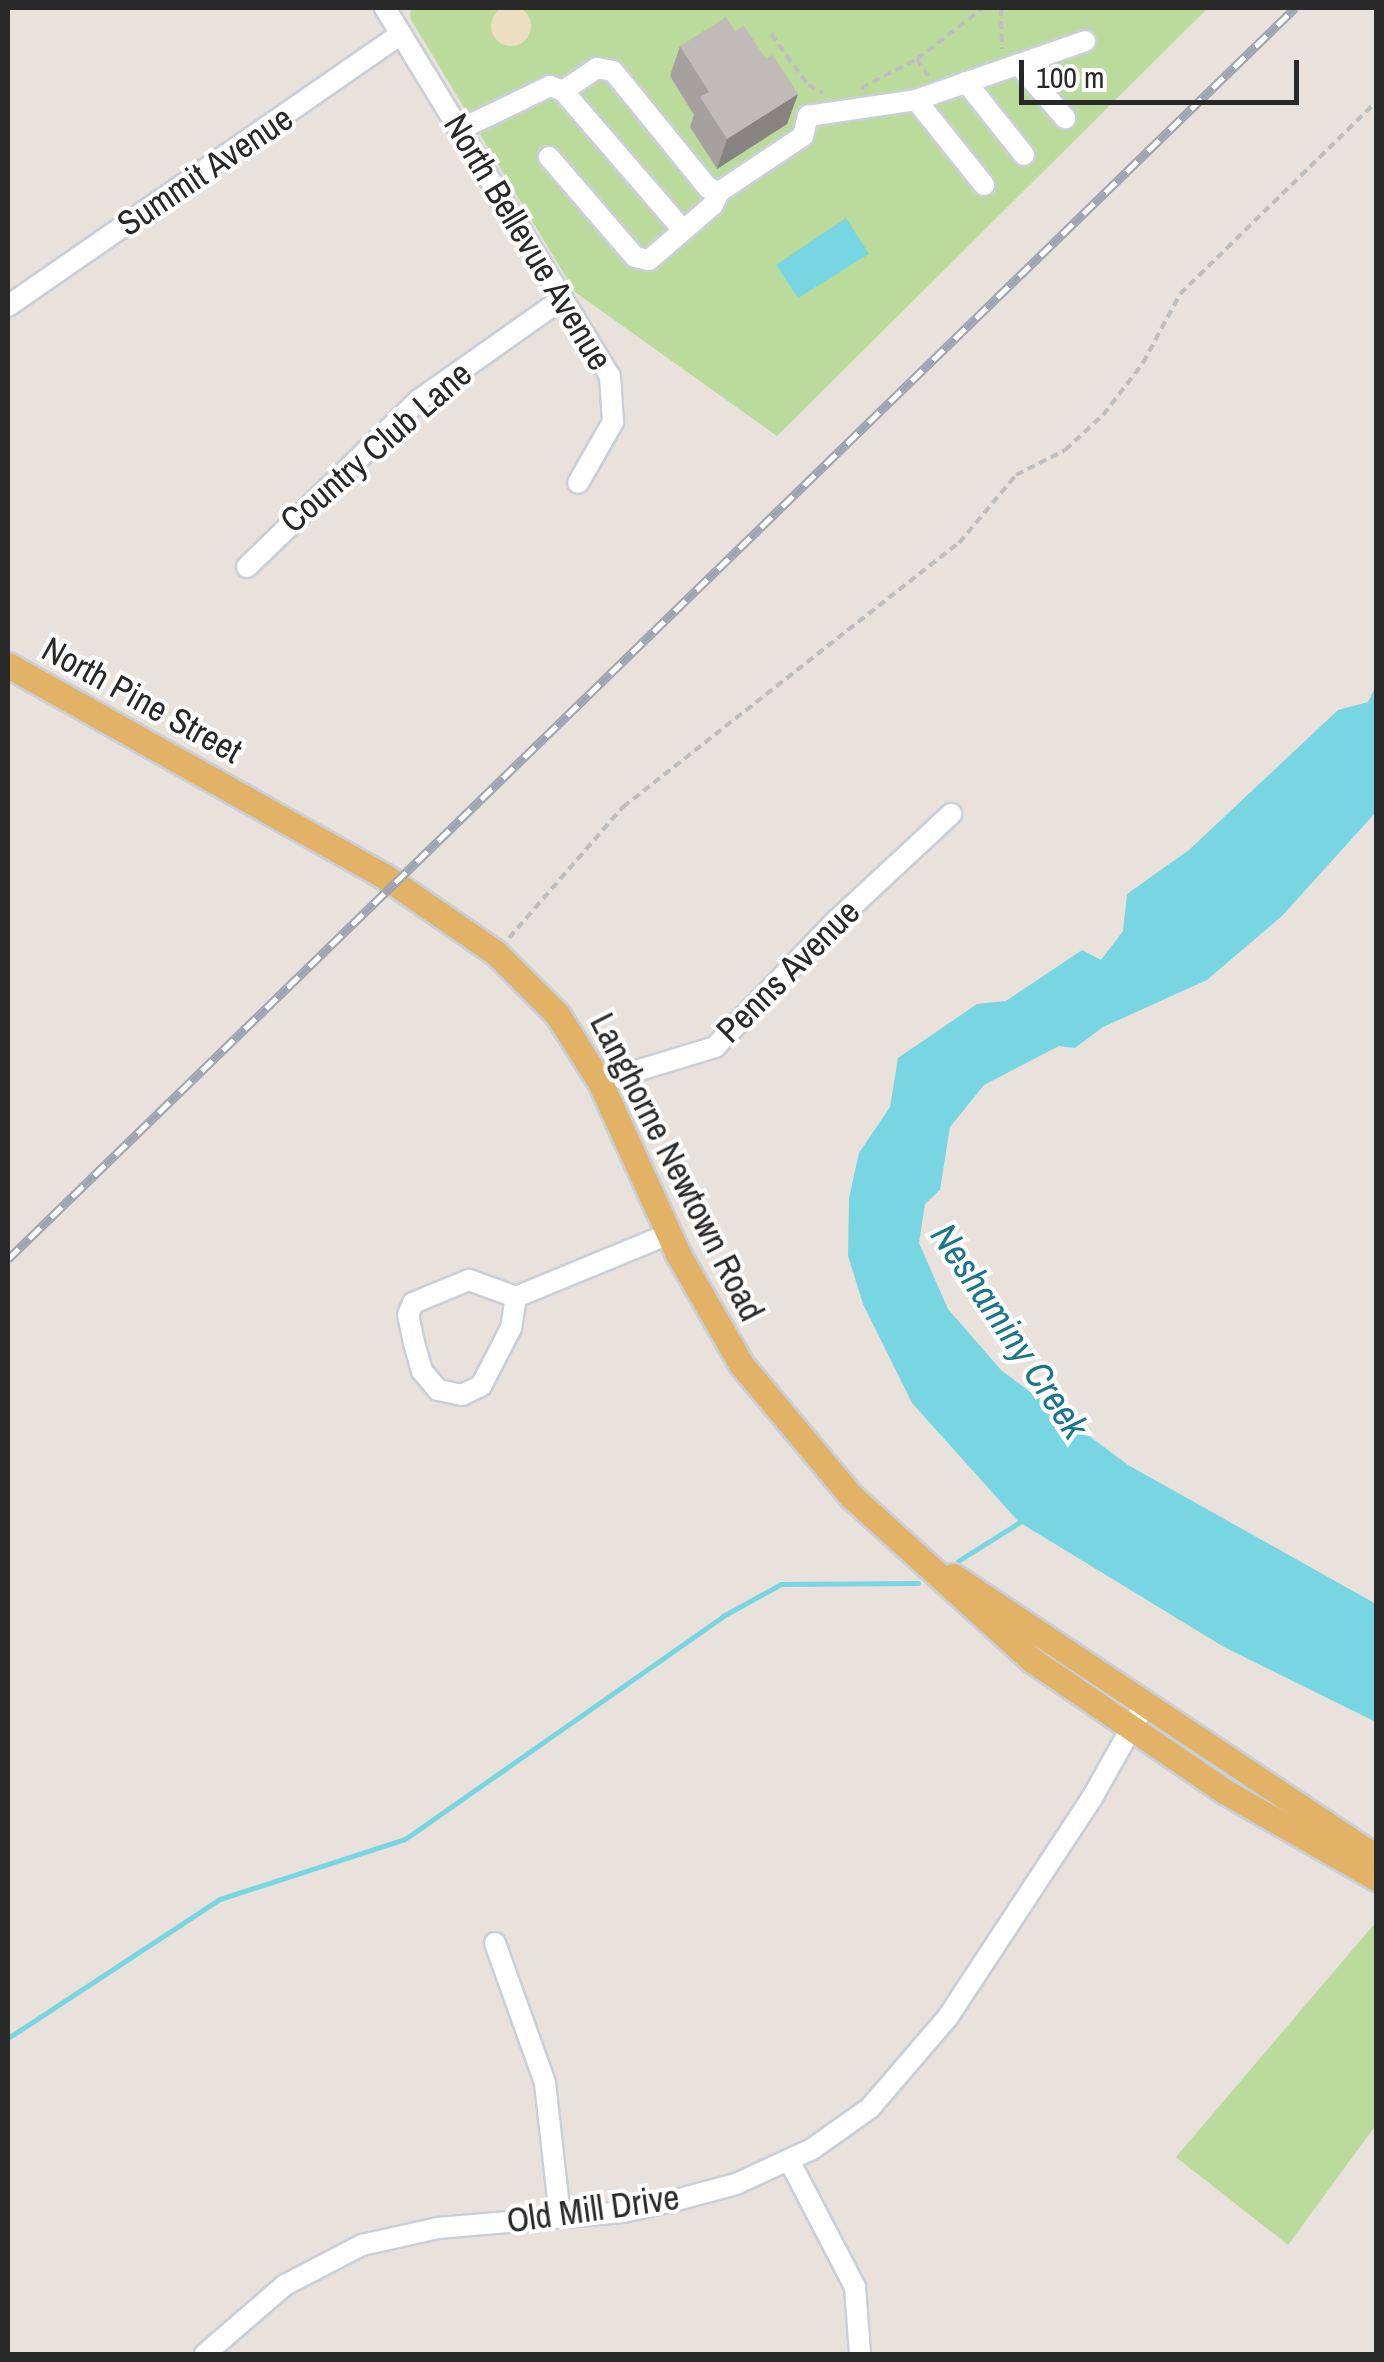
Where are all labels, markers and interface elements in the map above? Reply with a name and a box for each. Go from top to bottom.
scale bar [1024,40,1304,102]
text: 100 m [1036,57,1104,97]
street label: Summit Avenue [109,97,301,245]
street label: North Bellevue Avenue [435,106,621,378]
street label: Country Club Lane [272,353,480,541]
street label: North Pine Street [35,628,249,772]
street label: Penns Avenue [707,890,869,1052]
street label: Langhorne Newtown Road [581,1006,773,1328]
water label: Neshaminy Creek [921,1215,1099,1447]
street label: Old Mill Drive [504,2176,682,2242]

